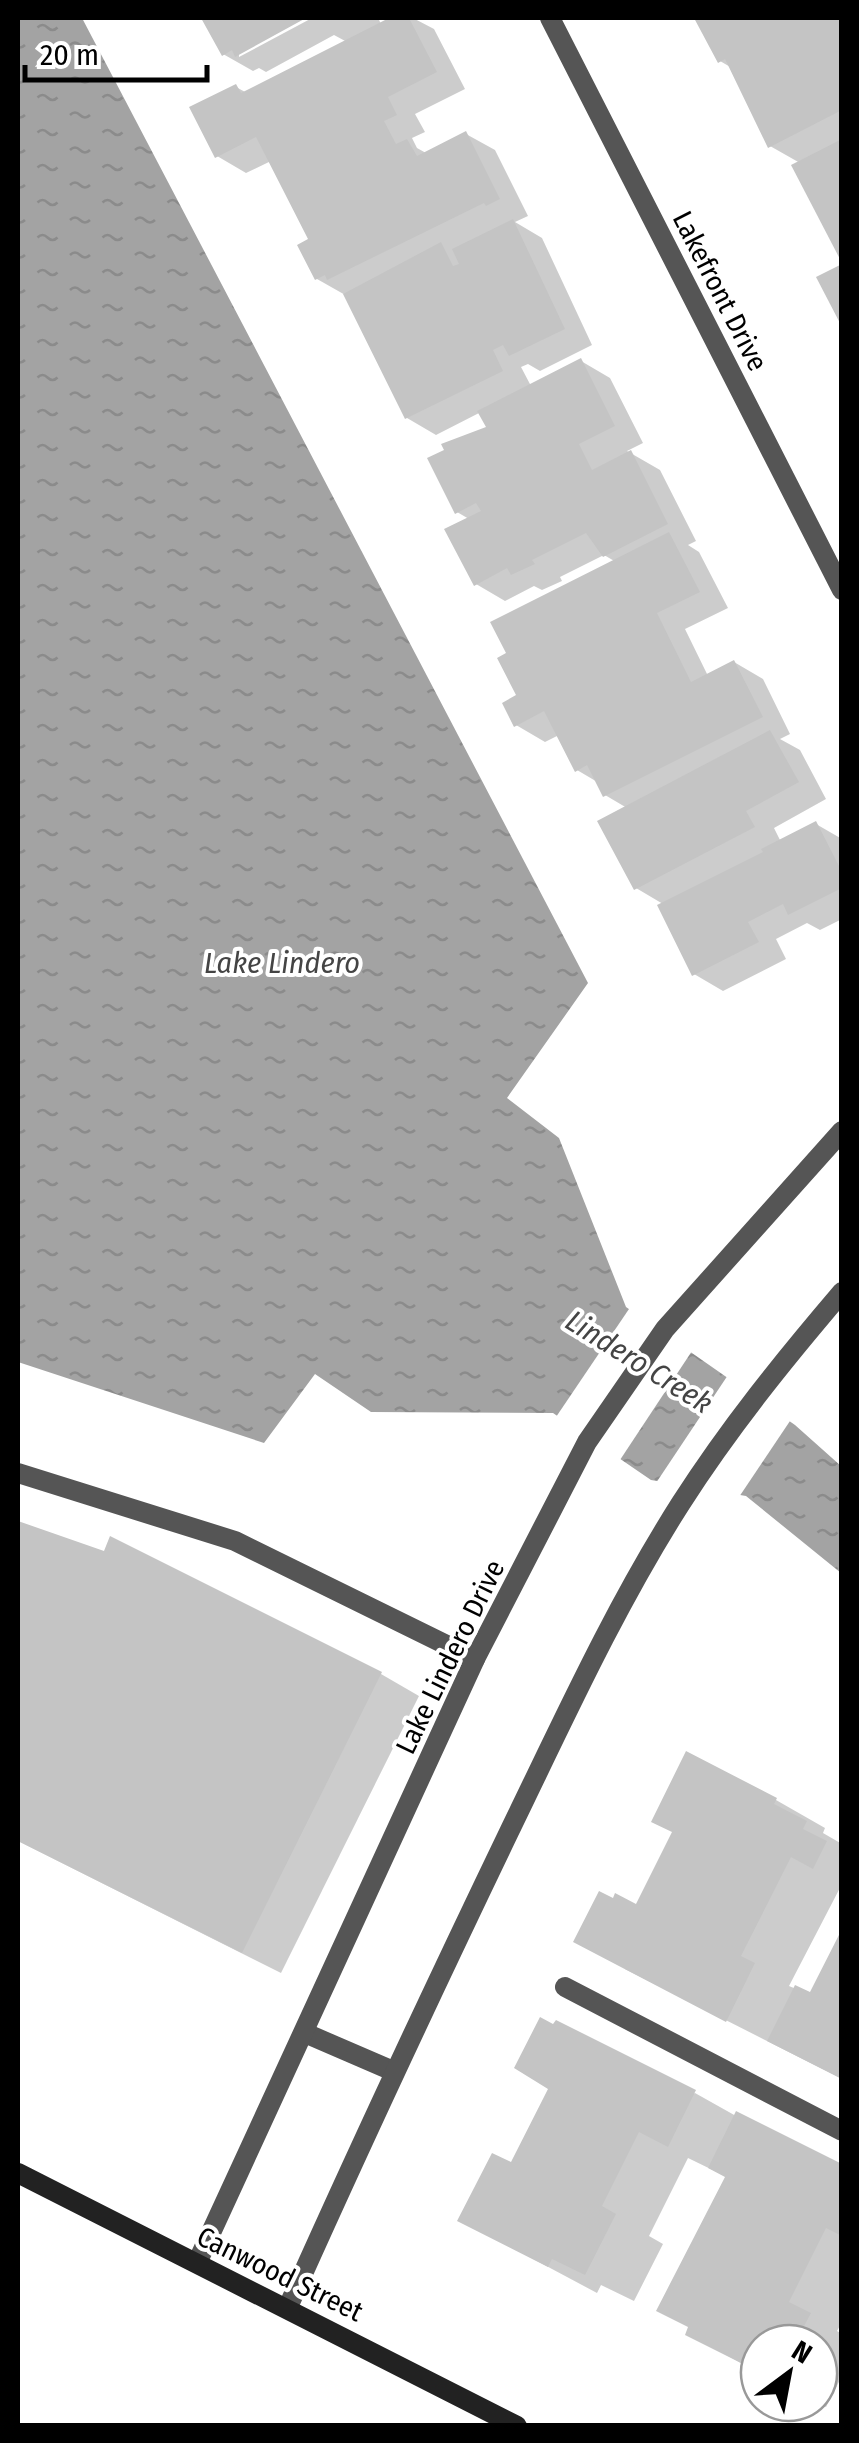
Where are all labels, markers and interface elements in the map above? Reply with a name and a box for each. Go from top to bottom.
scale bar [25,20,208,82]
text: 20 m [40,37,99,73]
street label: Lakefront Drive [666,206,774,376]
water label: Lake Lindero [204,945,360,981]
water label: Lindero Creek [559,1303,719,1421]
street label: Lake Lindero Drive [389,1555,511,1759]
street label: Canwood Street [192,2220,369,2329]
north arrow [739,2323,839,2423]
text: N [786,2334,818,2371]

